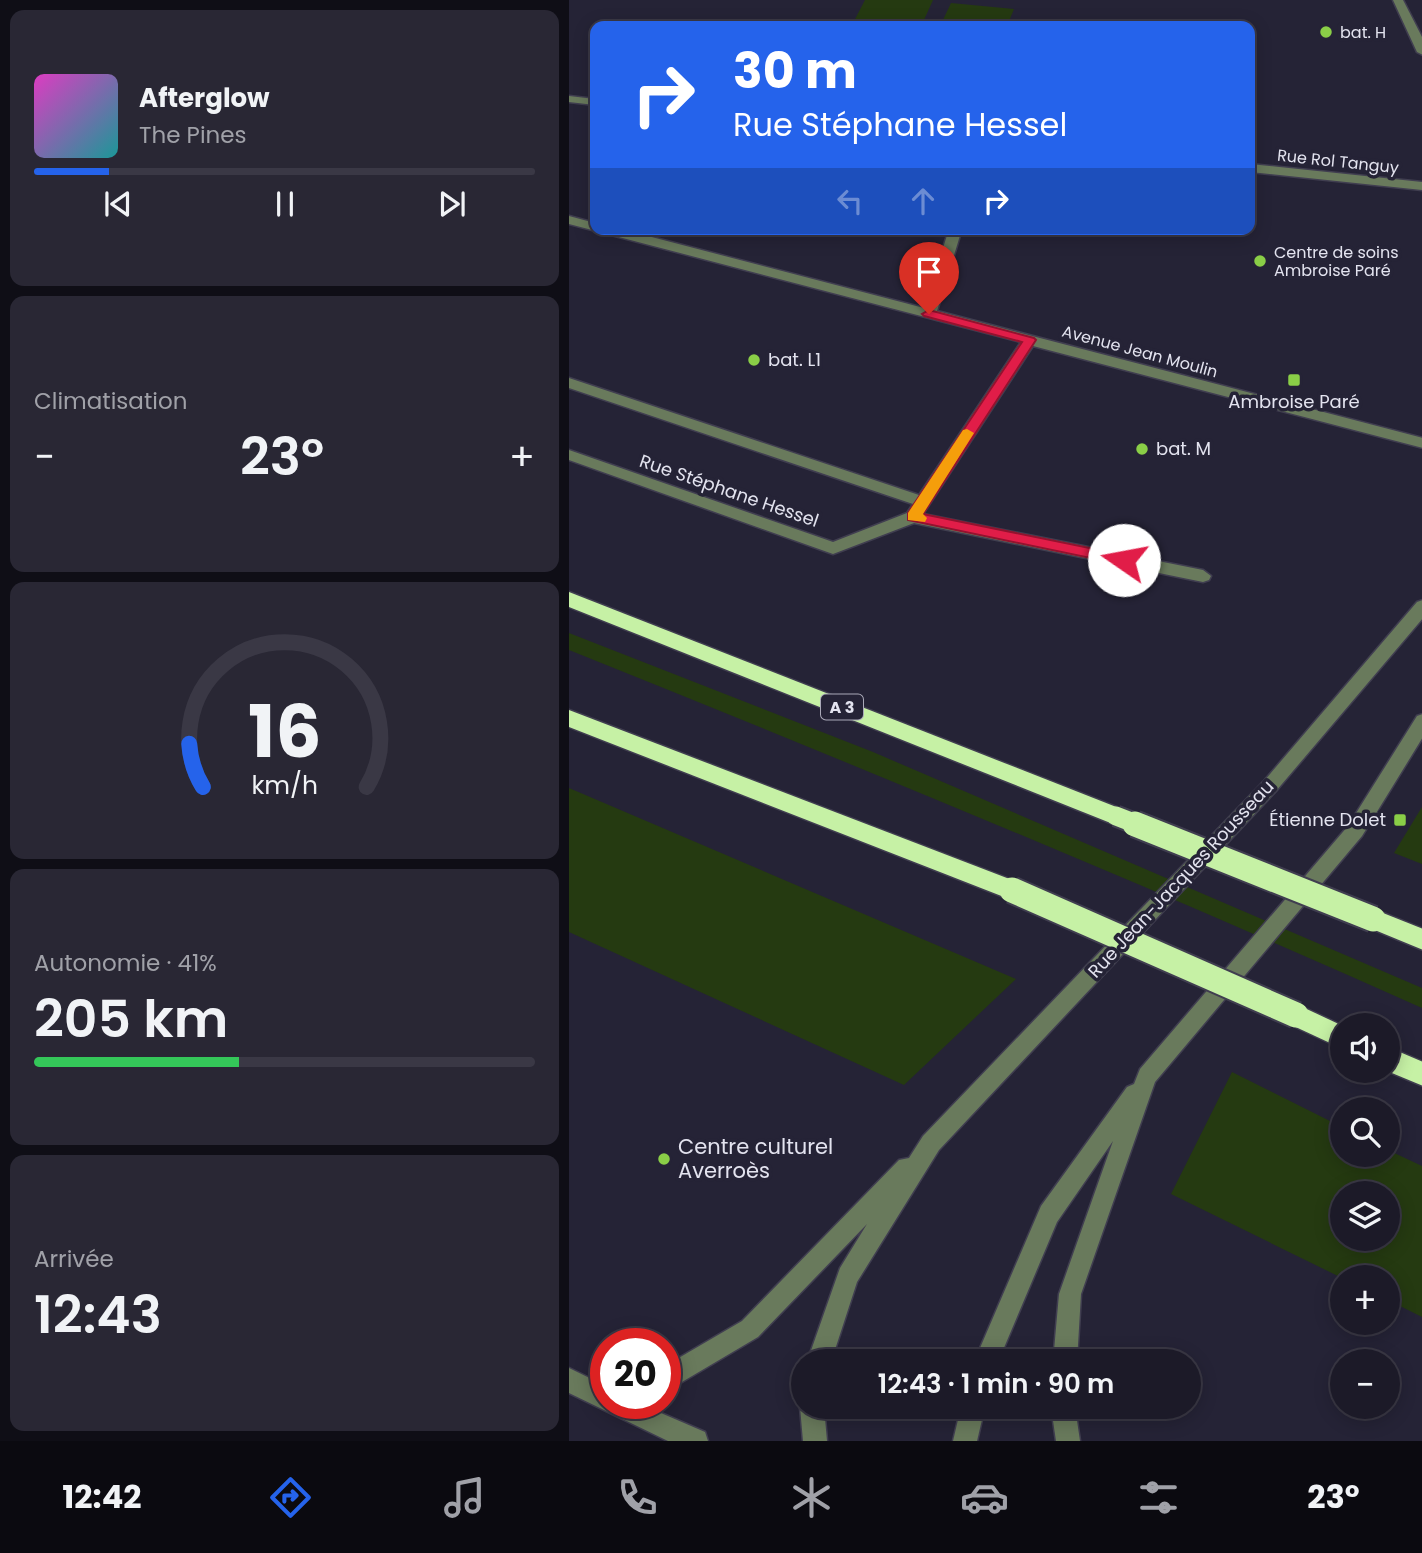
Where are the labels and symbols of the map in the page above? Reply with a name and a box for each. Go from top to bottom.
place label: bat. H [1340,21,1386,44]
marker: bat. H [1318,24,1334,40]
street label: Rue Rol Tanguy [1276,144,1400,179]
place label: Centre de soins Ambroise Paré [1274,241,1399,282]
pin [899,242,959,314]
marker: Centre de soins Ambroise Paré [1252,253,1268,269]
street label: Avenue Jean Moulin [1059,320,1220,383]
place label: bat. L1 [768,347,821,372]
marker: bat. L1 [746,352,762,368]
marker: Ambroise Paré [1286,372,1302,388]
place label: Ambroise Paré [1228,389,1360,414]
place label: bat. M [1156,436,1211,461]
marker: bat. M [1134,441,1150,457]
street label: Rue Stéphane Hessel [636,448,822,533]
position arrow [1087,523,1161,597]
road number: A 3 [821,694,863,720]
street label: Rue Jean-Jacques Rousseau [1082,774,1279,983]
place label: Étienne Dolet [1269,807,1386,832]
marker: Étienne Dolet [1392,812,1408,828]
place label: Centre culturel Averroès [678,1132,833,1185]
marker: Centre culturel Averroès [656,1151,672,1167]
speed limit sign: 20 [590,1328,681,1419]

